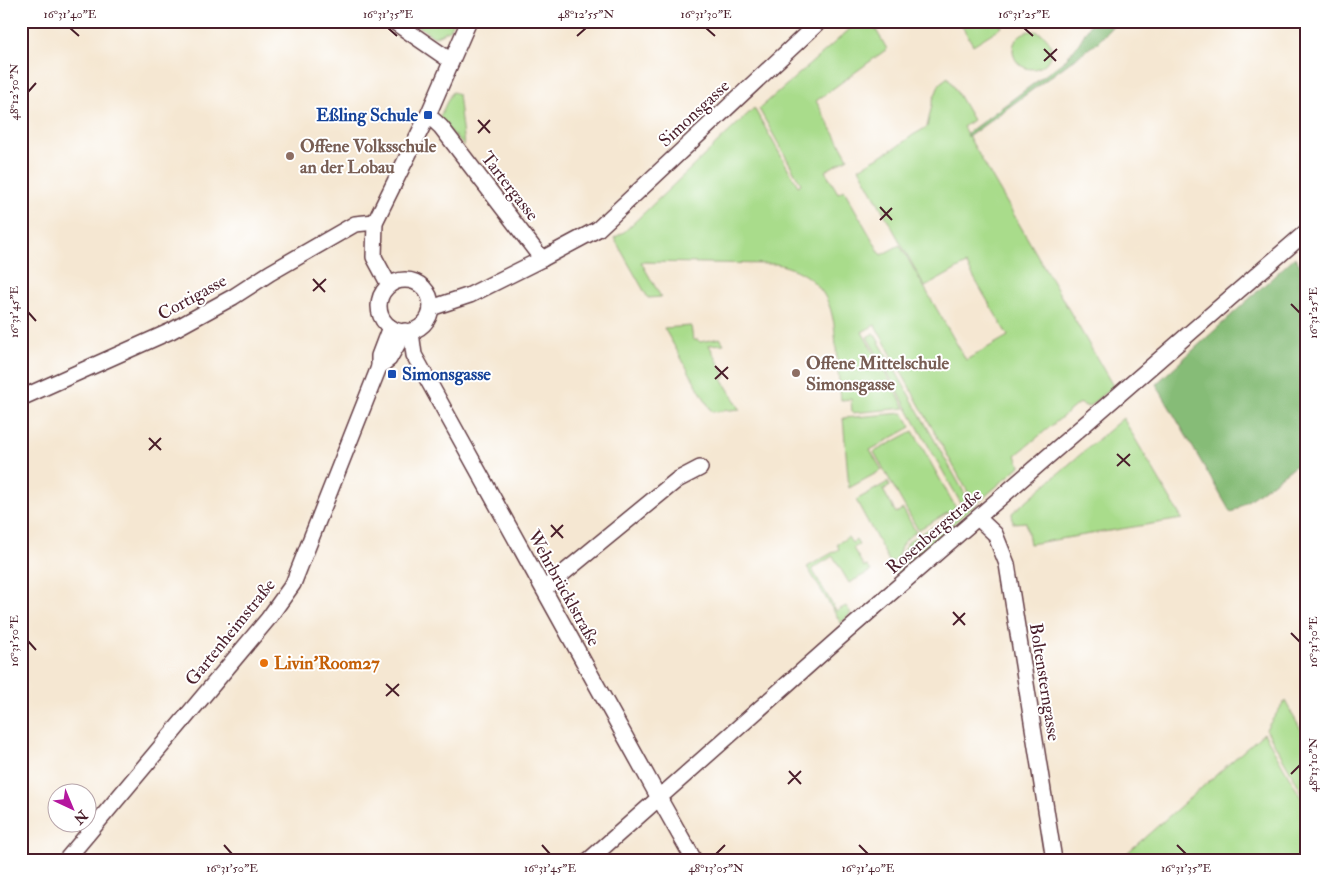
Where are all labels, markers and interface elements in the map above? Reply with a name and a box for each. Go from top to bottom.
text: 16°31'40"E [44,7,97,22]
text: 16°31'35"E [363,7,413,22]
text: 48°12'55"N [558,7,614,22]
text: 16°31'30"E [680,7,732,22]
text: 16°31'25"E [998,7,1050,22]
text: 48°12'50"N [7,63,22,121]
street label: Simonsgasse [654,74,735,152]
place label: Eßling Schule [316,104,418,127]
marker: Eßling Schule [422,109,434,121]
place label: Offene Volksschule an der Lobau [300,135,437,179]
street label: Tartergasse [475,147,544,226]
marker: Offene Volksschule an der Lobau [284,150,296,162]
street label: Cortigasse [154,269,231,326]
text: 16°31'45"E [7,286,22,338]
text: 16°31'25"E [1306,287,1321,339]
place label: Offene Mittelschule Simonsgasse [806,352,950,396]
place label: Simonsgasse [402,363,491,386]
marker: Offene Mittelschule Simonsgasse [790,367,802,379]
marker: Simonsgasse [386,368,398,380]
street label: Rosenbergstraße [882,483,987,579]
street label: Wehrbrücklstraße [522,525,605,651]
street label: Gartenheimstraße [180,574,281,690]
text: 16°31'50"E [7,615,22,667]
text: 16°31'30"E [1306,616,1321,668]
street label: Boltensterngasse [1024,621,1065,743]
place label: Livin'Room27 [274,652,380,675]
marker: Livin'Room27 [258,657,270,669]
text: 48°13'10"N [1306,737,1321,792]
north arrow [48,784,98,834]
text: N [70,806,92,828]
text: 16°31'50"E [206,861,258,876]
text: 16°31'45"E [524,861,576,876]
text: 48°13'05"N [688,861,744,876]
text: 16°31'40"E [842,861,895,876]
text: 16°31'35"E [1161,861,1211,876]

